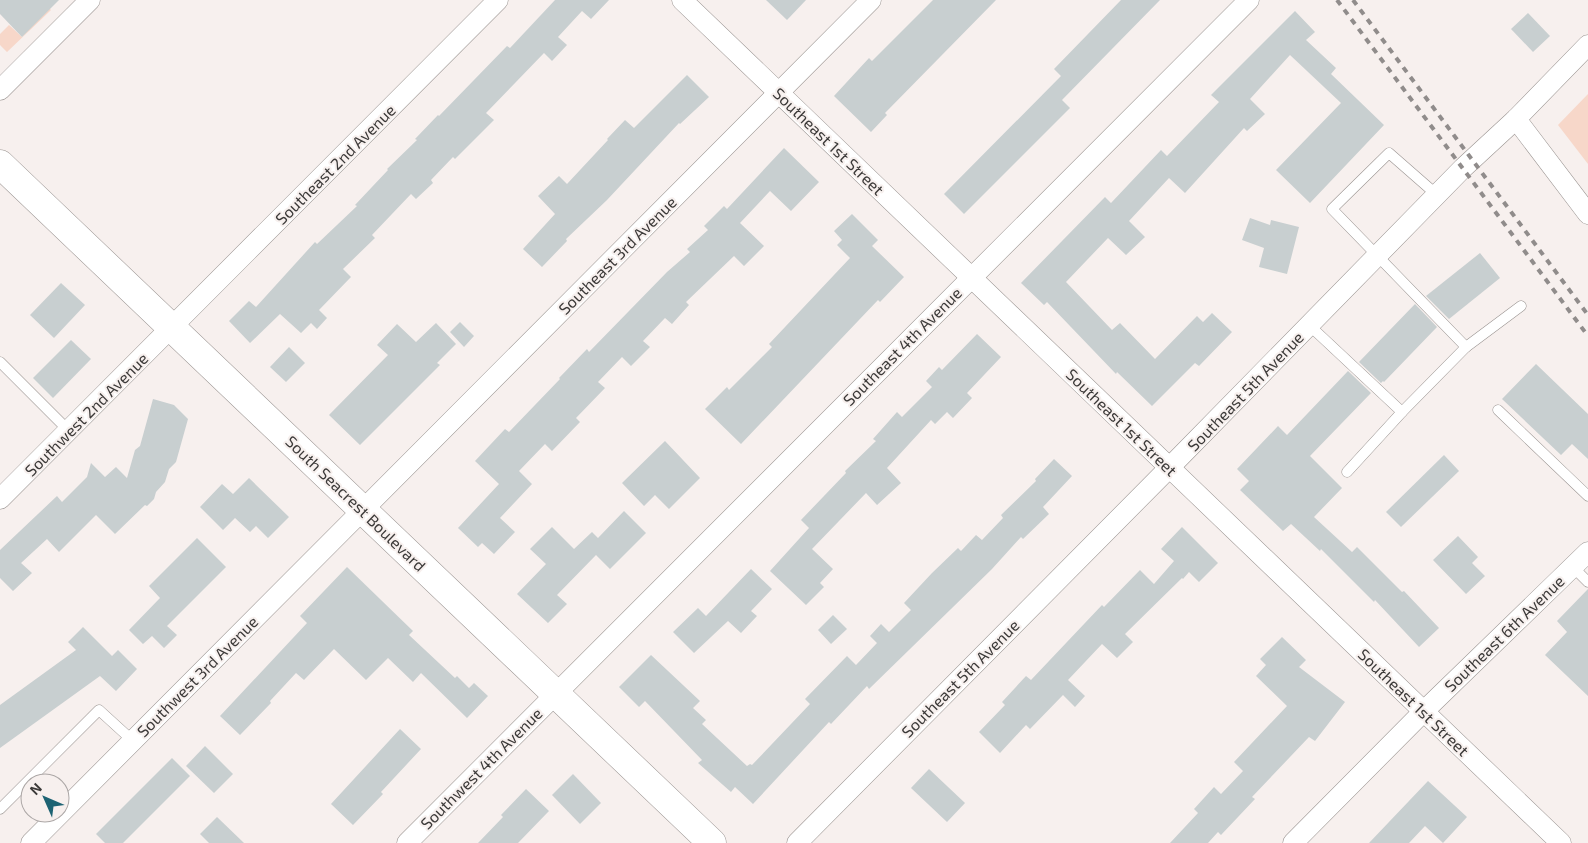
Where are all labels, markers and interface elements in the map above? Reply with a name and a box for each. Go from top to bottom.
street label: Southeast 1st Street [770,83,888,199]
street label: Southeast 2nd Avenue [271,100,399,228]
street label: Southeast 3rd Avenue [554,192,680,318]
street label: Southeast 4th Avenue [839,283,965,409]
street label: Southeast 5th Avenue [1183,327,1307,455]
street label: Southwest 2nd Avenue [20,348,152,480]
street label: Southeast 1st Street [1063,364,1181,480]
street label: South Seacrest Boulevard [282,431,430,575]
street label: Southeast 6th Avenue [1440,571,1568,695]
street label: Southwest 3rd Avenue [133,612,261,740]
street label: Southeast 5th Avenue [897,615,1023,741]
street label: Southeast 1st Street [1355,644,1473,760]
street label: Southwest 4th Avenue [416,703,546,833]
north arrow [20,773,70,823]
text: N [26,779,45,798]

